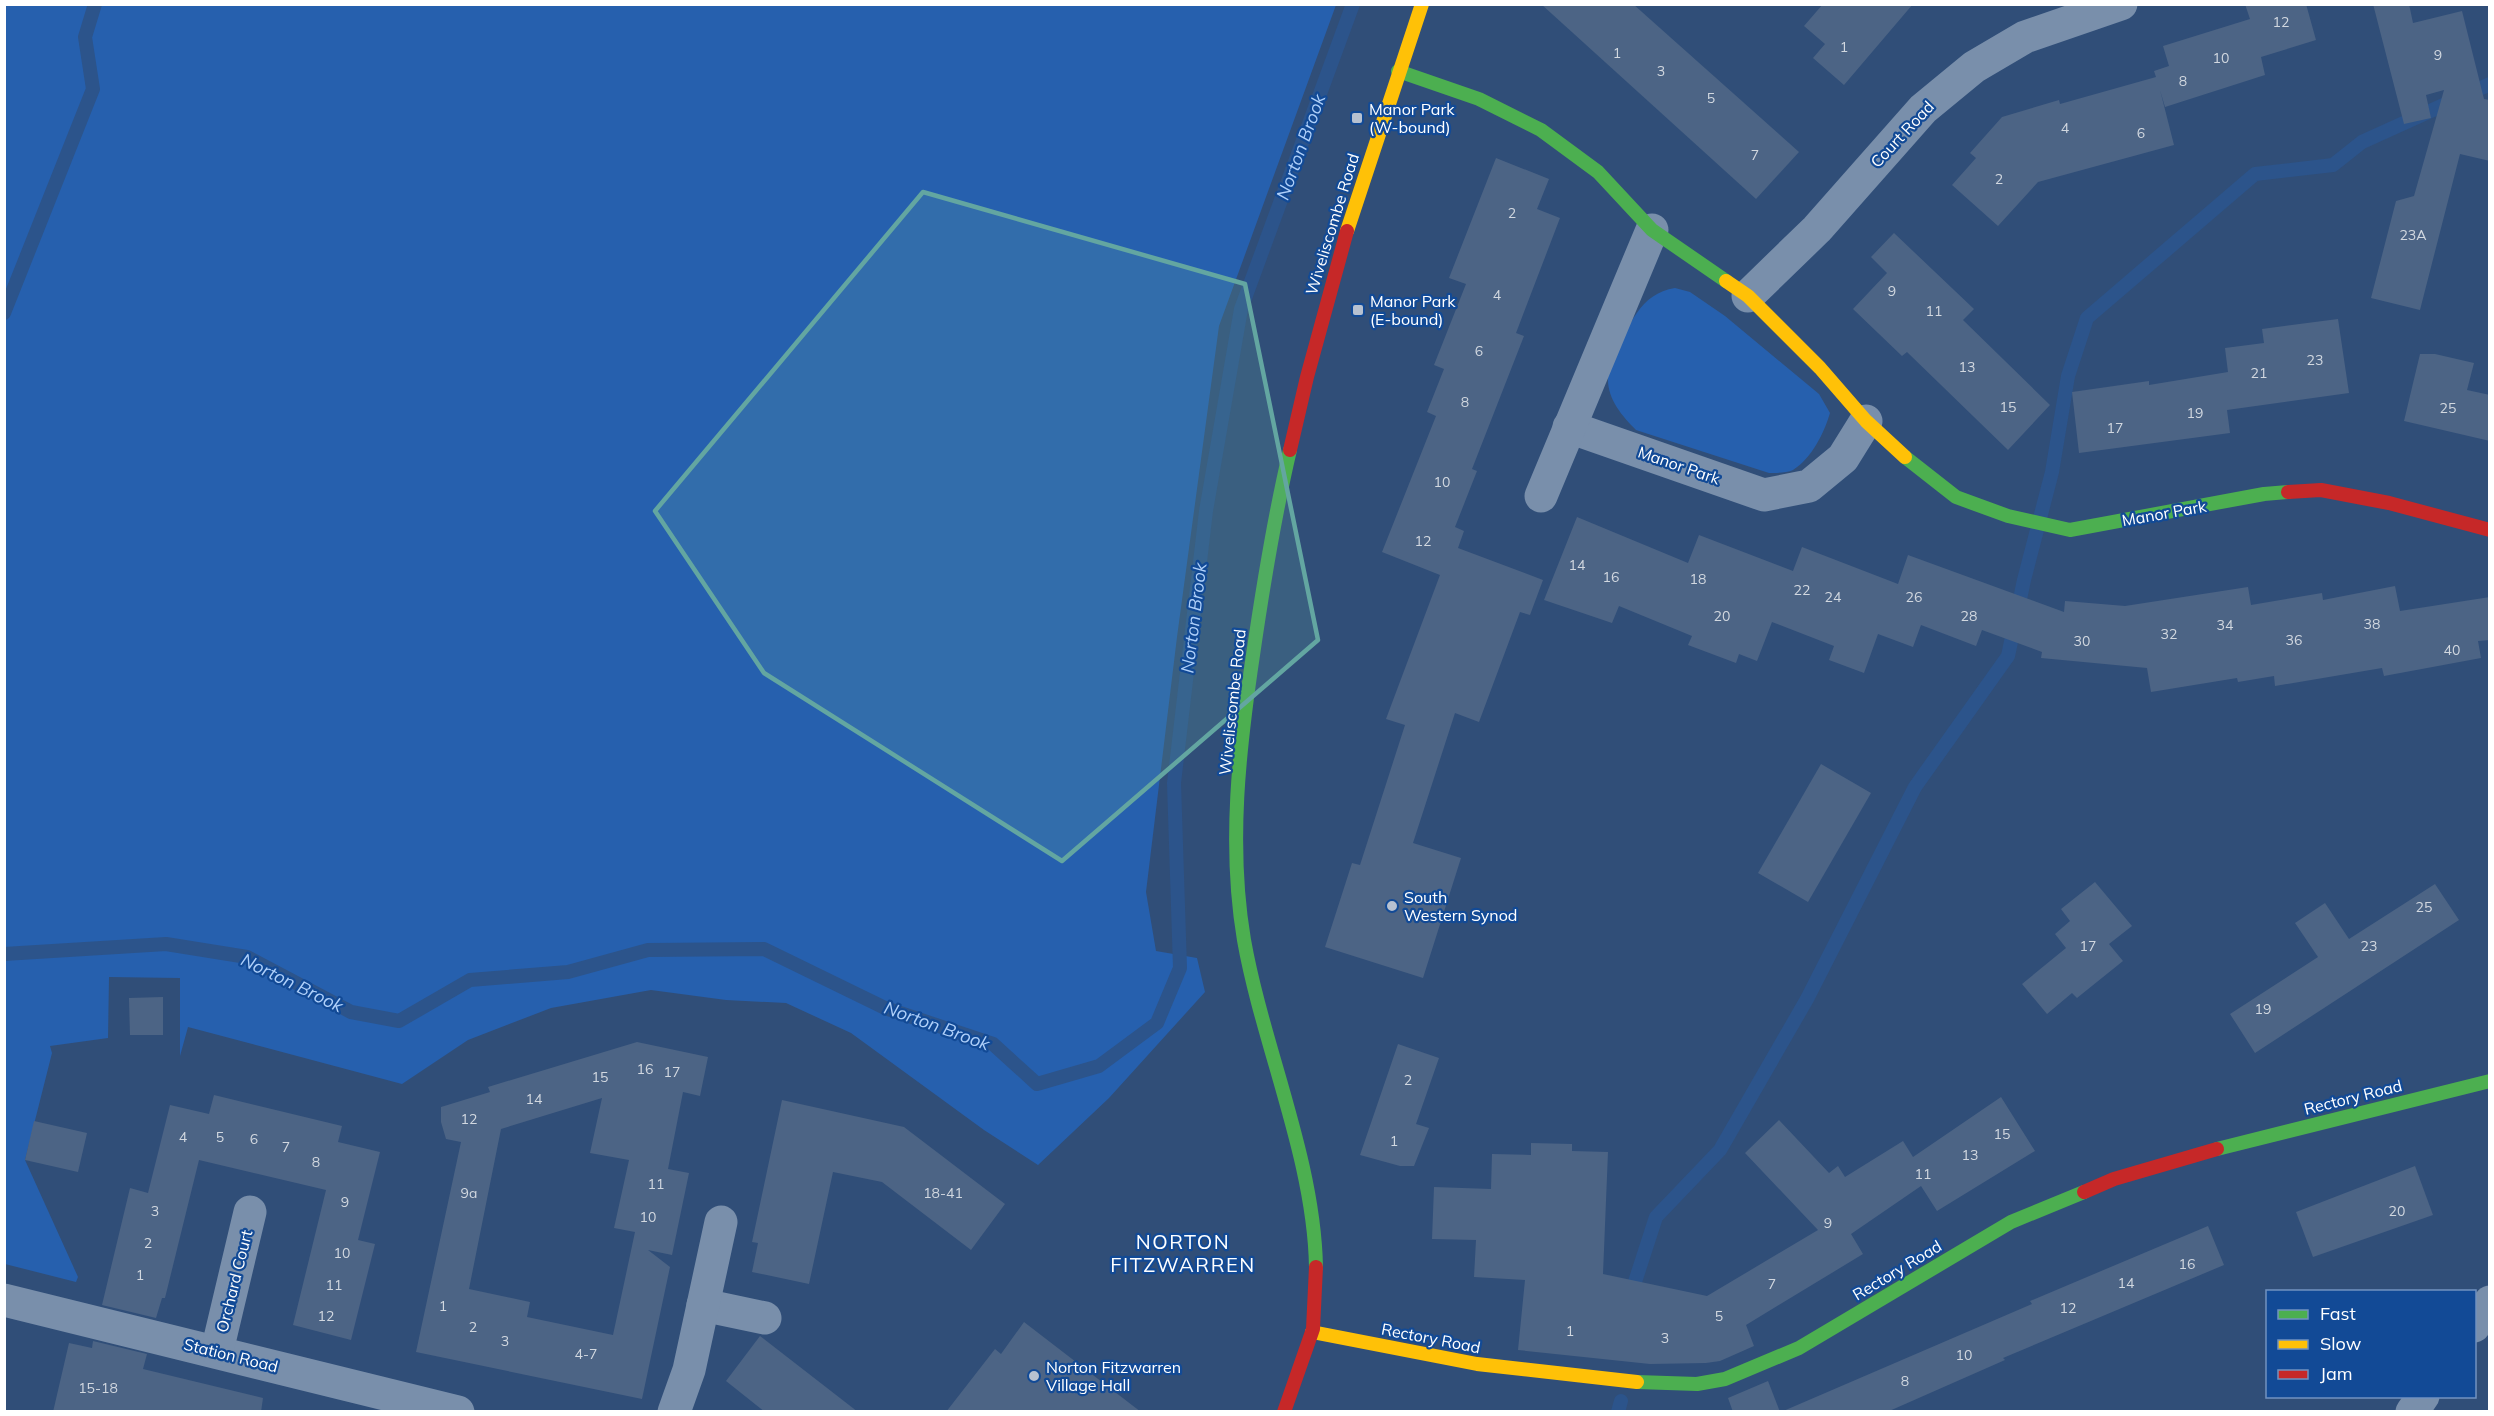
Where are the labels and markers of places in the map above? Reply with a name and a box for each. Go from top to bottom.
place label: Manor Park (W-bound) [1369,99,1455,137]
marker: Manor Park (W-bound) [1350,111,1364,125]
place label: Manor Park (E-bound) [1370,291,1456,329]
marker: Manor Park (E-bound) [1351,303,1365,317]
place label: South Western Synod [1404,887,1517,925]
marker: South Western Synod [1385,899,1399,913]
place label: Norton Fitzwarren Village Hall [1046,1357,1181,1395]
marker: Norton Fitzwarren Village Hall [1027,1369,1041,1383]

